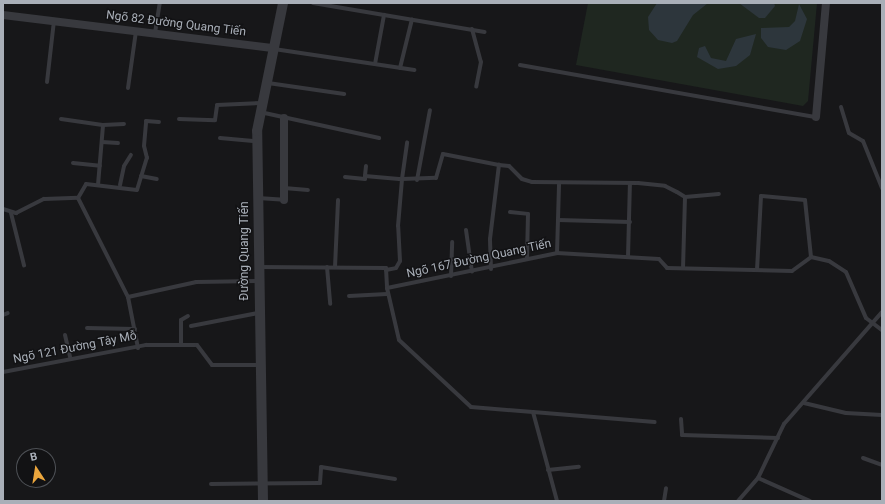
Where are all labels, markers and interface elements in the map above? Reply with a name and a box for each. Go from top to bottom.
street label: Ngõ 82 Đường Quang Tiến [105,8,247,40]
street label: Đường Quang Tiến [238,201,252,301]
street label: Ngõ 167 Đường Quang Tiến [405,237,553,281]
street label: Ngõ 121 Đường Tây Mỗ [12,329,138,367]
north arrow [16,448,56,488]
text: B [29,450,38,464]

